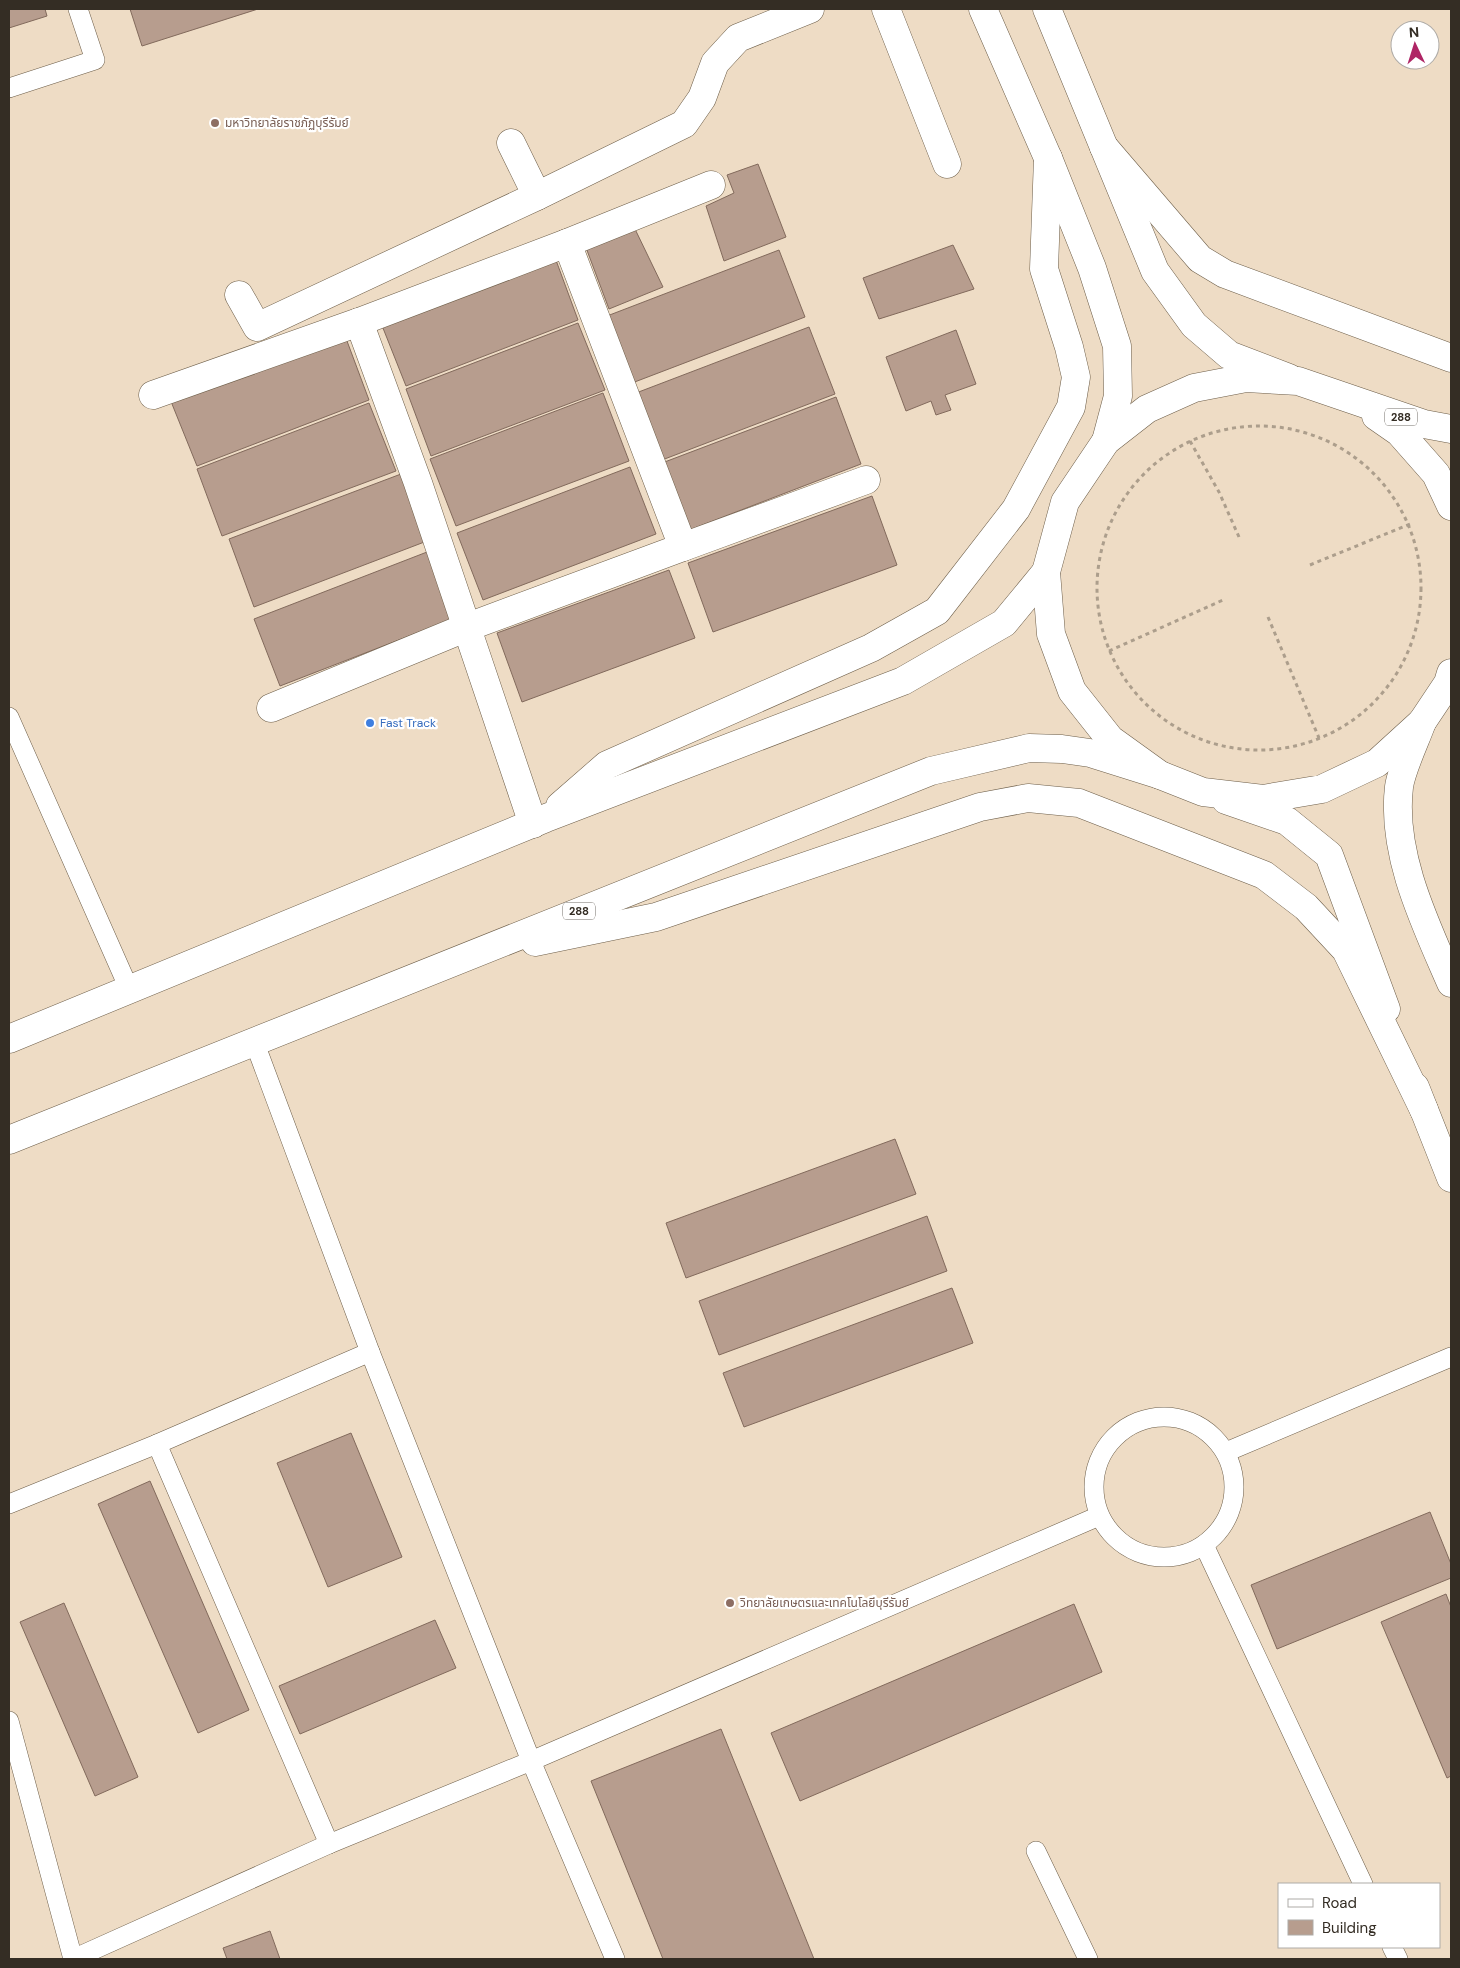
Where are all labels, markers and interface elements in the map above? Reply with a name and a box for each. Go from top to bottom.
north arrow [1390,20,1440,70]
text: N [1408,23,1420,41]
place label: มหาวิทยาลัยราชภัฏบุรีรัมย์ [225,115,349,131]
marker: มหาวิทยาลัยราชภัฏบุรีรัมย์ [209,117,221,129]
road number: 288 [1385,408,1417,426]
place label: Fast Track [380,715,436,731]
marker: Fast Track [364,717,376,729]
road number: 288 [563,902,595,919]
place label: วิทยาลัยเกษตรและเทคโนโลยีบุรีรัมย์ [739,1595,909,1611]
marker: วิทยาลัยเกษตรและเทคโนโลยีบุรีรัมย์ [724,1597,736,1609]
legend [1278,1883,1440,1948]
text: Road [1322,1893,1357,1913]
text: Building [1322,1918,1377,1938]

